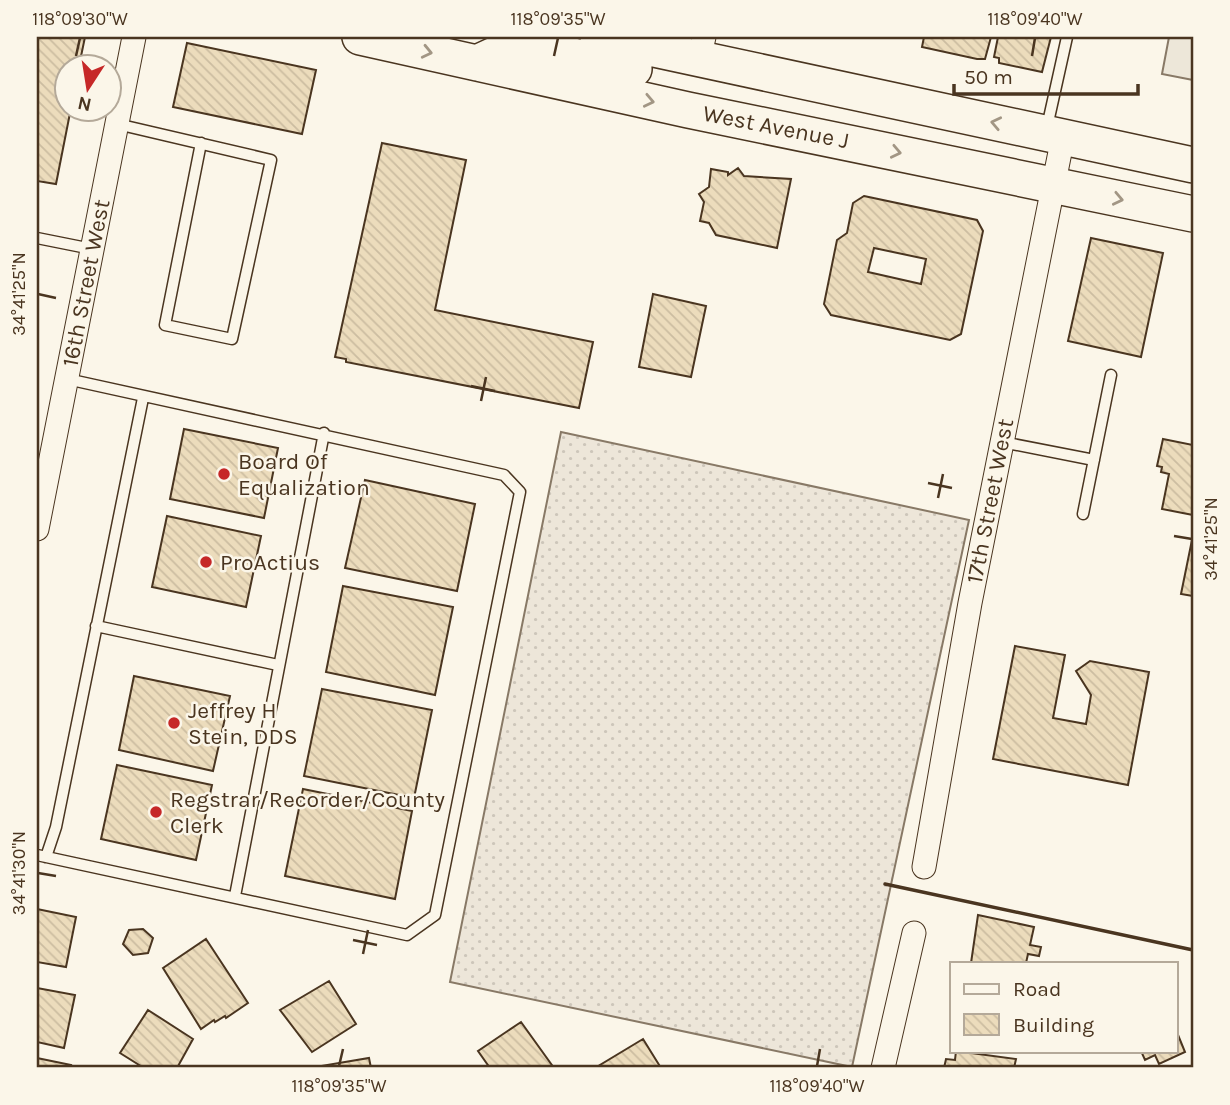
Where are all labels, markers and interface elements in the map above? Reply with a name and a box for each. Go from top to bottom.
text: 118°09'30"W [32,8,128,30]
text: 118°09'35"W [510,8,606,30]
text: 118°09'40"W [988,8,1082,30]
one-way arrow [421,44,433,58]
north arrow [52,52,122,122]
scale bar [954,52,1137,96]
text: 50 m [964,65,1013,89]
text: N [76,91,94,116]
one-way arrow [643,93,655,108]
street label: West Avenue J [701,100,851,154]
one-way arrow [990,116,1002,131]
one-way arrow [890,143,902,158]
one-way arrow [1112,190,1124,205]
street label: 16th Street West [57,197,116,369]
text: 34°41'25"N [8,252,30,336]
street label: 17th Street West [961,416,1019,586]
place label: Board Of Equalization [238,448,370,501]
marker: Board Of Equalization [216,466,232,482]
text: 34°41'25"N [1200,497,1222,581]
place label: ProActius [220,549,320,576]
marker: ProActius [198,554,214,570]
place label: Jeffrey H Stein, DDS [188,697,298,750]
marker: Jeffrey H Stein, DDS [166,715,182,731]
place label: Regstrar/Recorder/County Clerk [170,786,445,839]
marker: Regstrar/Recorder/County Clerk [148,804,164,820]
text: 34°41'30"N [8,831,30,915]
legend [950,962,1178,1052]
text: Road [1013,977,1061,1001]
text: Building [1013,1013,1094,1037]
text: 118°09'35"W [291,1075,387,1097]
text: 118°09'40"W [770,1075,864,1097]

